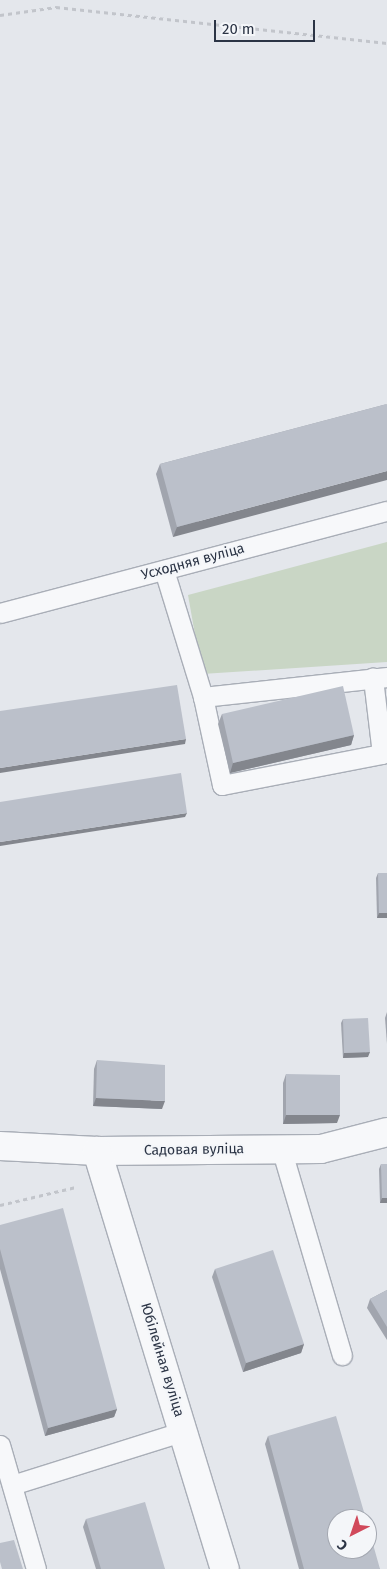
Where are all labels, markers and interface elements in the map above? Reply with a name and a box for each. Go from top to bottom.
scale bar [217,10,318,42]
text: 20 m [222,20,255,38]
street label: Усходняя вуліца [140,540,246,584]
street label: Садовая вуліца [144,1141,244,1159]
street label: Юбілейная вуліца [137,1301,187,1419]
north arrow [327,1509,377,1559]
text: С [334,1536,351,1554]

